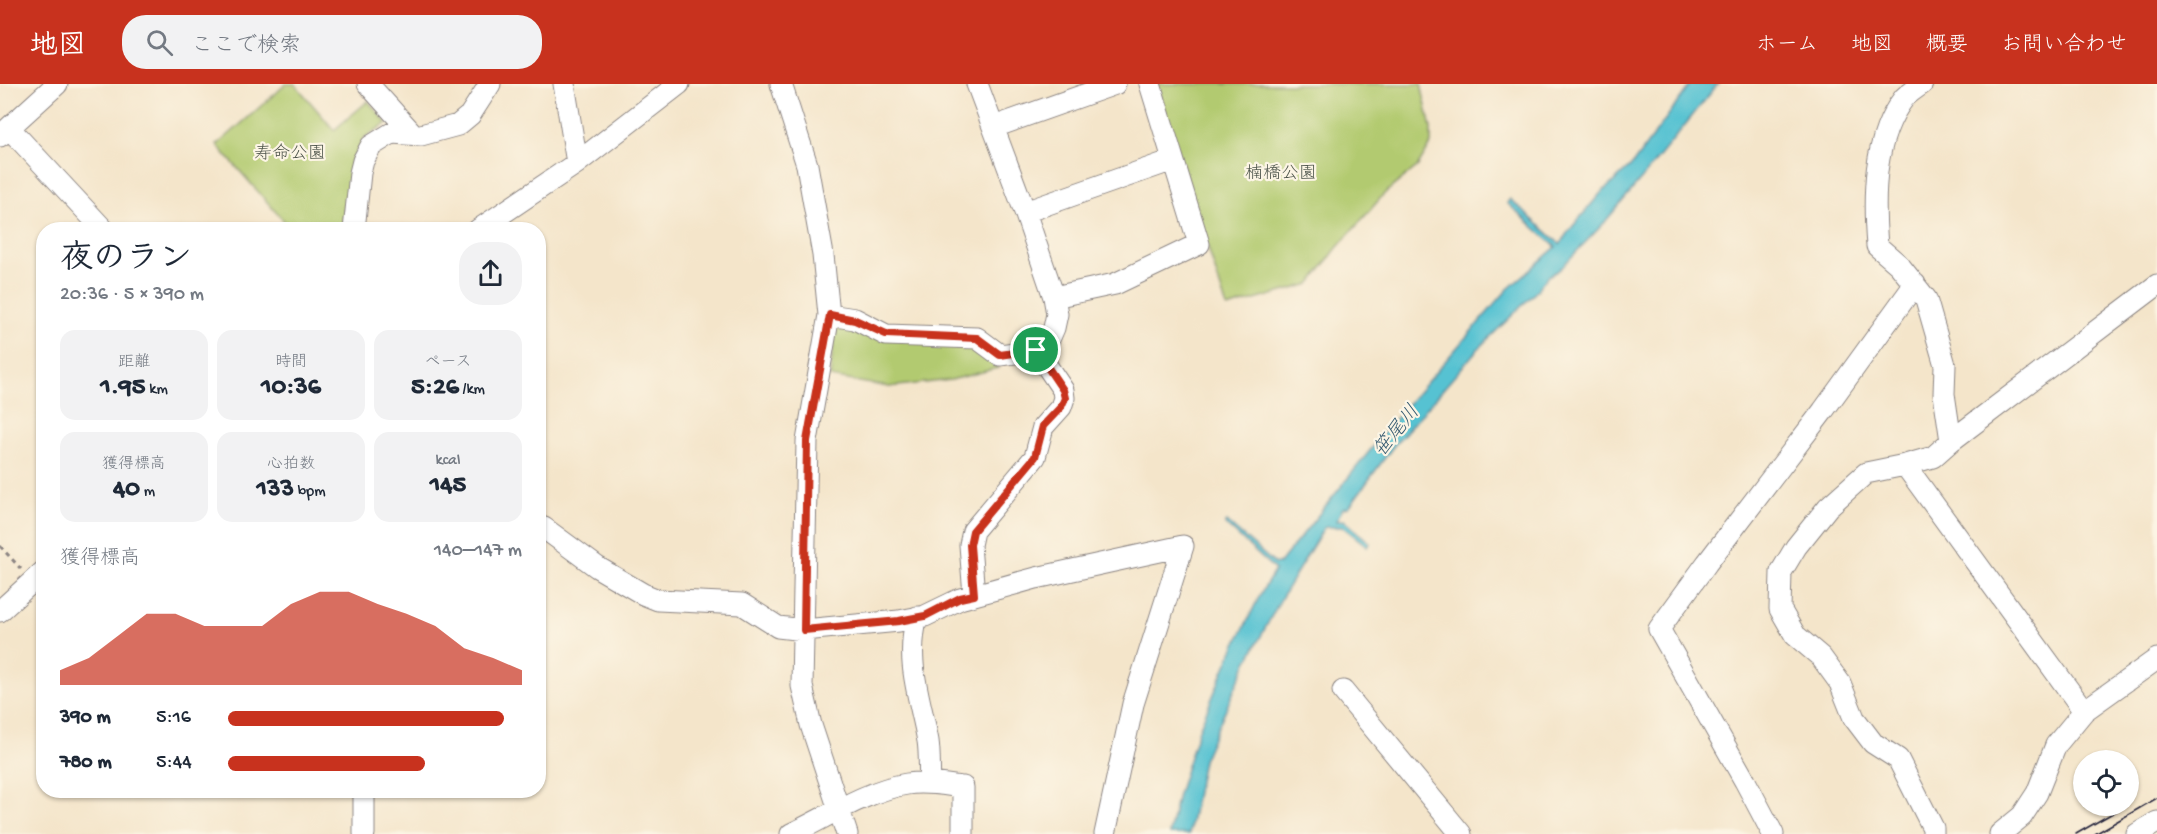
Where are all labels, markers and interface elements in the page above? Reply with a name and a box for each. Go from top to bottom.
search box [122,15,542,69]
icon: search [143,26,176,59]
text: 地図 [30,31,86,64]
text: ここで検索 [191,34,301,60]
text: ホーム [1756,34,1818,59]
text: 地図 [1851,34,1893,59]
text: 概要 [1926,34,1968,59]
text: お問い合わせ [2001,34,2127,59]
park label: 寿命公園 [254,143,326,165]
park label: 楠橋公園 [1245,163,1317,185]
text: 夜のラン [60,242,192,280]
button: share [459,242,522,305]
text: 20:36 · 5 × 390 m [60,284,204,307]
pin [1010,324,1061,375]
icon: arrive [1019,333,1052,366]
text: 距離 [118,354,150,373]
text: 時間 [275,354,307,373]
text: ペース [424,354,472,373]
text: 1.95 [100,373,146,404]
text: 10:36 [261,373,321,404]
text: 5:26 [411,373,459,404]
text: km [146,381,168,400]
text: /km [459,381,485,400]
water label: 笹尾川 [1369,400,1426,463]
text: kcal [436,452,460,471]
text: 獲得標高 [102,456,166,475]
text: 心拍数 [267,456,315,475]
text: 145 [430,471,466,502]
text: 40 [113,475,140,506]
text: 133 [257,475,294,506]
text: m [140,483,155,502]
text: bpm [294,483,325,502]
text: 140–147 m [434,540,522,563]
text: 獲得標高 [60,548,140,571]
text: 390 m [60,707,111,730]
text: 5:16 [156,707,191,730]
map controls [2073,750,2139,816]
button: locate [2073,750,2139,816]
text: 780 m [60,752,112,775]
text: 5:44 [156,752,192,775]

